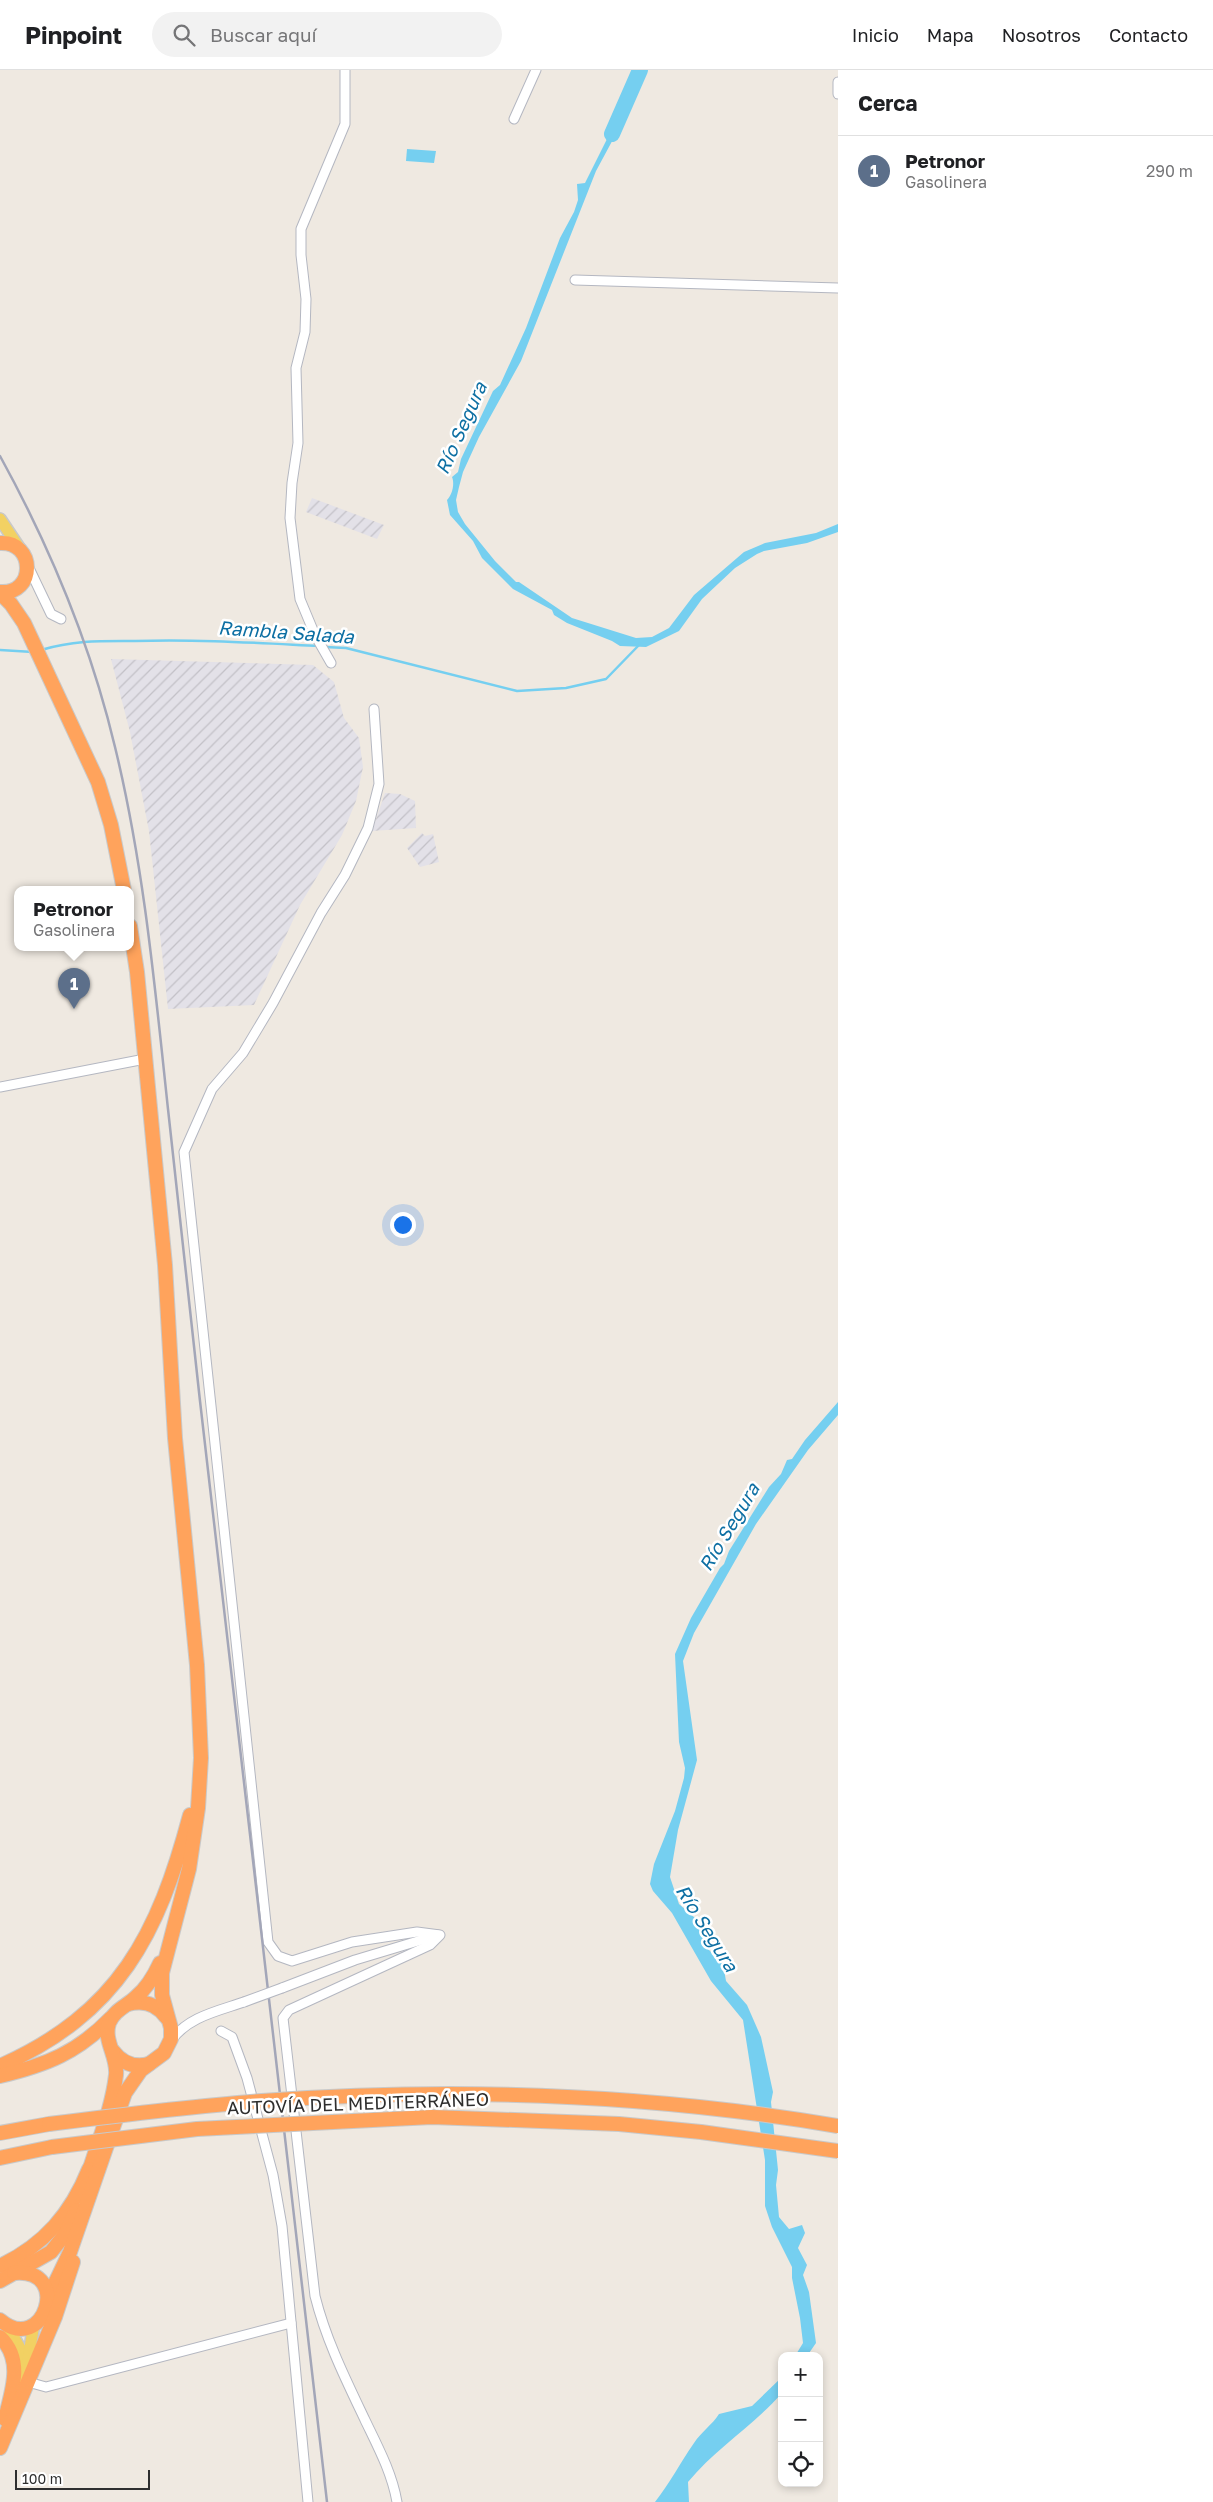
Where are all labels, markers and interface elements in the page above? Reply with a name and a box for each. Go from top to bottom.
search box [152,12,502,57]
text: Pinpoint [25,20,122,49]
icon: search [170,21,198,49]
text: Buscar aquí [210,23,317,46]
text: Inicio [852,24,899,46]
text: Mapa [927,24,974,46]
text: Nosotros [1002,24,1081,46]
text: Contacto [1109,24,1188,46]
text: Cerca [858,90,917,116]
text: Petronor [905,149,985,172]
text: 1 [870,161,878,181]
text: 290 m [1146,161,1193,181]
text: Gasolinera [905,172,987,192]
water label: Río Segura [430,377,492,477]
water label: Rambla Salada [218,615,356,648]
popup [14,886,134,951]
text: Petronor [33,897,113,920]
text: Gasolinera [33,920,115,940]
pin: 1 [58,968,90,1009]
your location [390,1212,416,1238]
water label: Río Segura [693,1478,764,1575]
water label: Río Segura [672,1880,744,1977]
street label: AUTOVÍA DEL MEDITERRÁNEO [227,2087,489,2119]
map controls [778,2352,823,2487]
button: + [778,2352,823,2397]
button: − [778,2397,823,2442]
button: locate [778,2442,823,2487]
scale bar [15,2467,150,2490]
text: 100 m [22,2470,62,2487]

